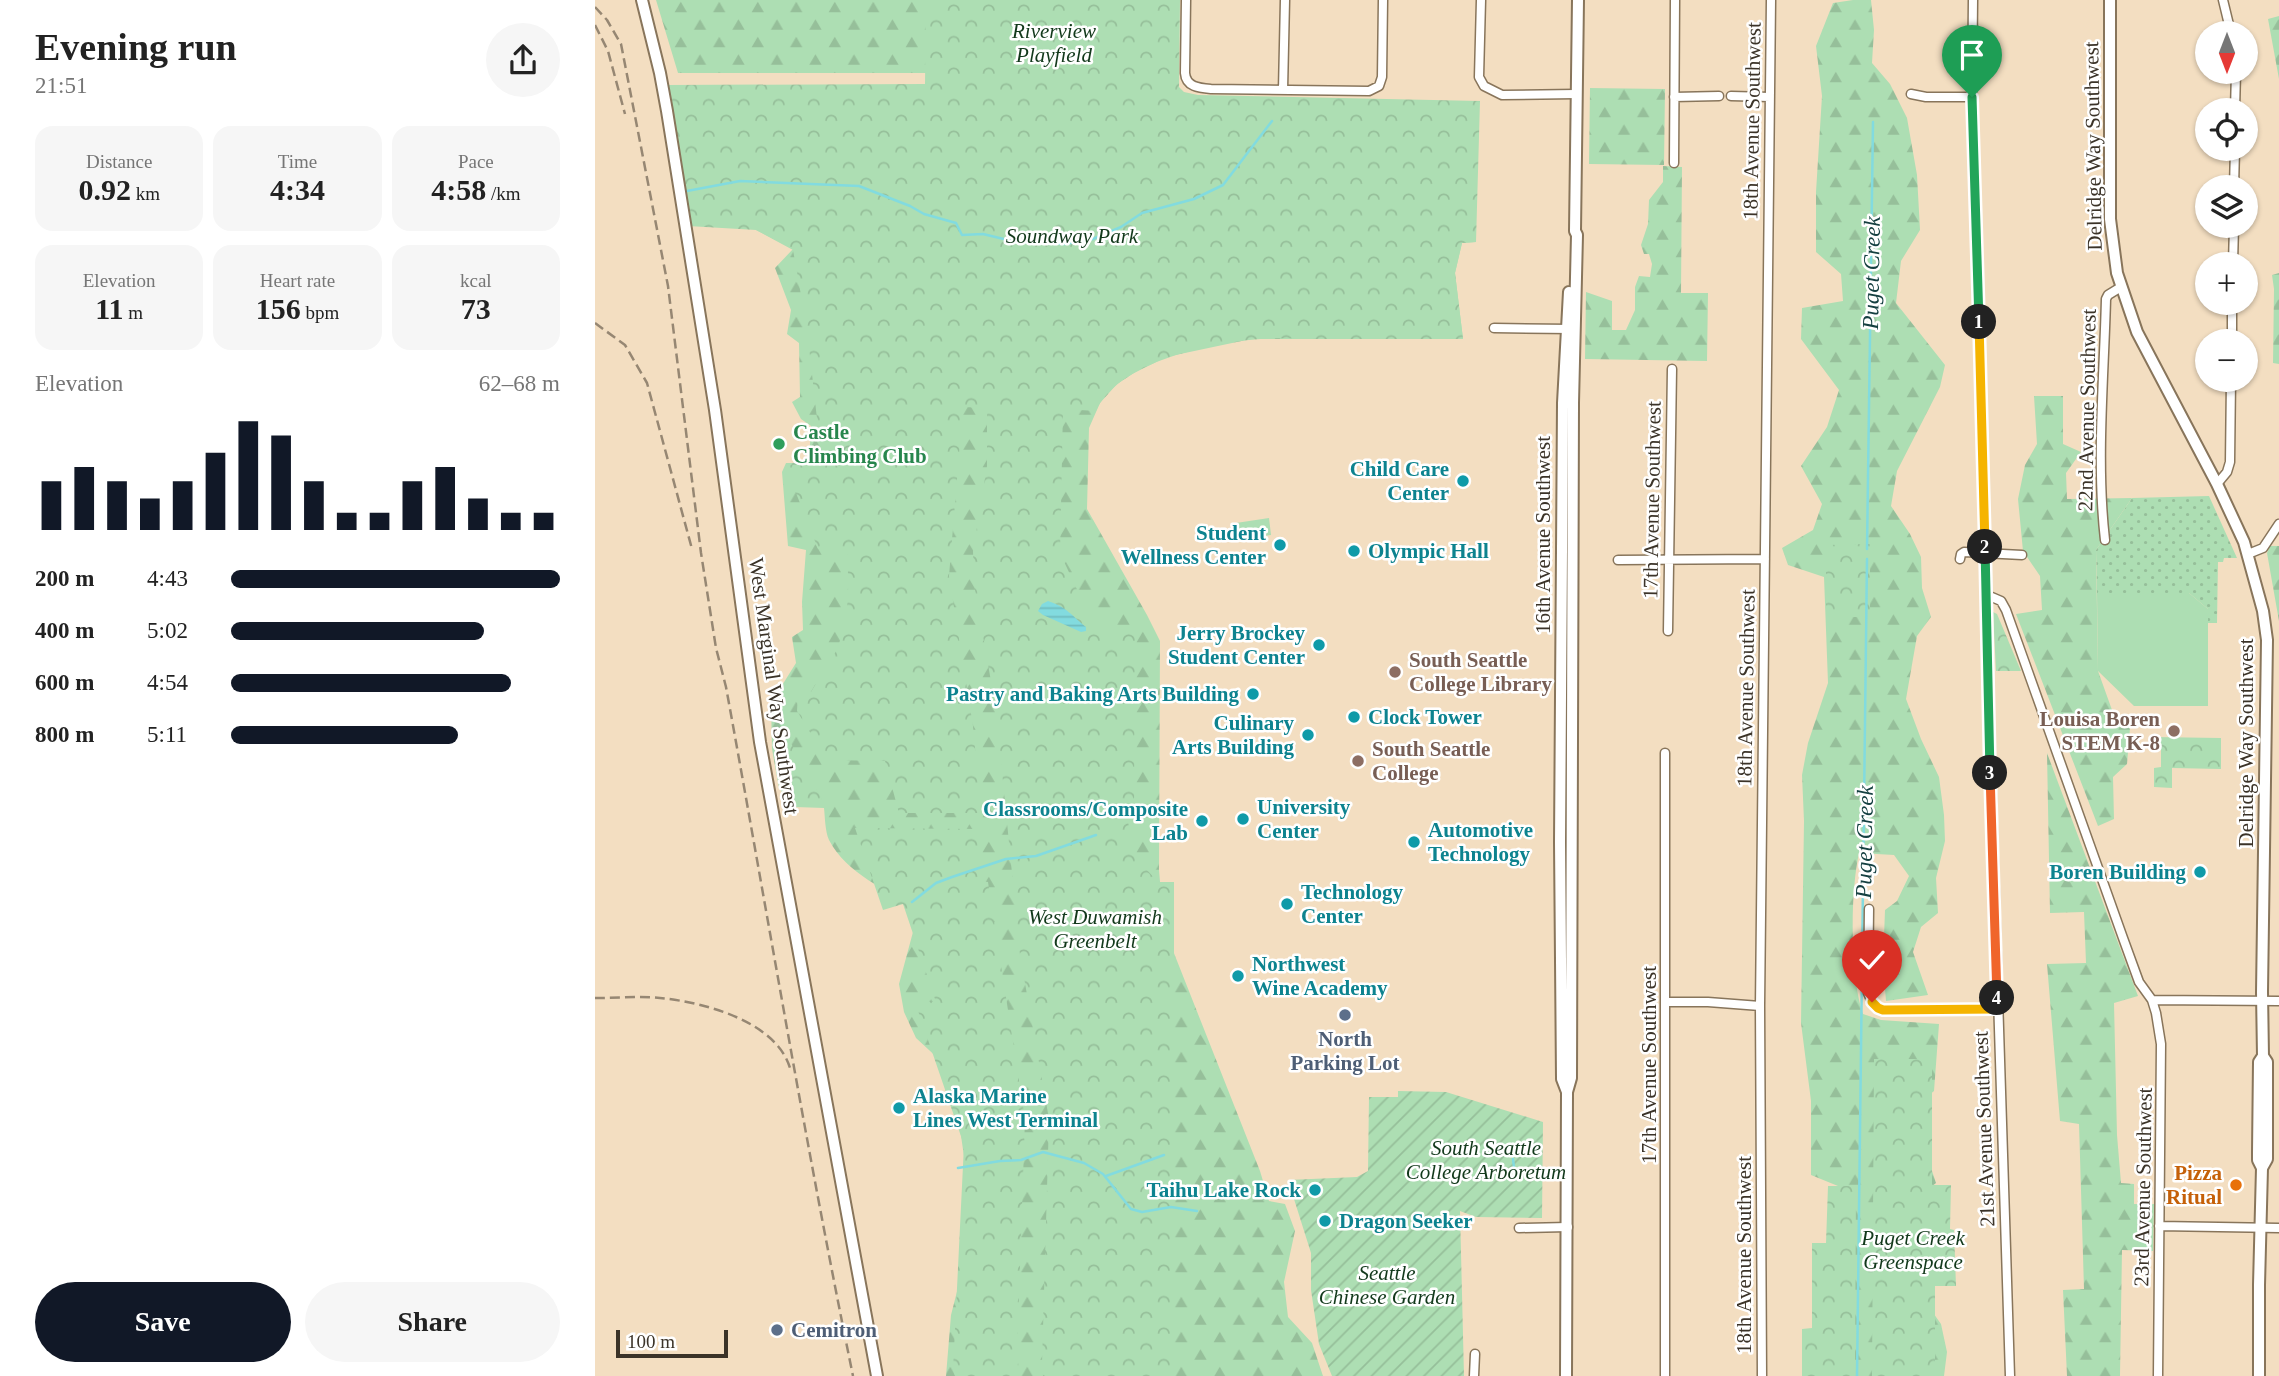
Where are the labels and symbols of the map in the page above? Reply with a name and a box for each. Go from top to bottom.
park label: Riverview Playfield [1011,19,1096,67]
north arrow [2195,21,2257,84]
street label: 18th Avenue Southwest [1738,22,1766,220]
pin [1942,25,2002,97]
street label: Delridge Way Southwest [2079,41,2107,251]
water label: Puget Creek [1858,215,1885,331]
park label: Soundway Park [1006,224,1139,248]
pin: 1 [1961,304,1997,340]
street label: 22nd Avenue Southwest [2073,308,2101,511]
street label: 17th Avenue Southwest [1638,401,1666,599]
place label: Castle Climbing Club [793,420,927,468]
marker: Castle Climbing Club [771,436,787,452]
street label: 16th Avenue Southwest [1531,436,1555,634]
place label: Child Care Center [1350,457,1449,505]
marker: Child Care Center [1455,473,1471,489]
place label: Student Wellness Center [1121,521,1266,569]
pin: 2 [1967,530,2003,564]
marker: Student Wellness Center [1272,537,1288,553]
place label: Olympic Hall [1368,539,1489,563]
marker: Olympic Hall [1346,543,1362,559]
street label: West Marginal Way Southwest [744,556,804,816]
street label: 18th Avenue Southwest [1732,589,1760,787]
place label: Jerry Brockey Student Center [1168,621,1305,669]
marker: Jerry Brockey Student Center [1311,637,1327,653]
street label: Delridge Way Southwest [2234,638,2258,848]
place label: South Seattle College Library [1409,648,1552,696]
marker: South Seattle College Library [1387,664,1403,680]
place label: Pastry and Baking Arts Building [946,682,1239,706]
marker: Pastry and Baking Arts Building [1245,686,1261,702]
place label: Clock Tower [1368,705,1482,729]
place label: Louisa Boren STEM K-8 [2040,707,2160,755]
marker: Clock Tower [1346,709,1362,725]
place label: Culinary Arts Building [1172,711,1294,759]
marker: Louisa Boren STEM K-8 [2166,723,2182,739]
marker: Culinary Arts Building [1300,727,1316,743]
place label: South Seattle College [1372,737,1490,785]
marker: South Seattle College [1350,753,1366,769]
pin: 3 [1973,756,2007,790]
water label: Puget Creek [1851,784,1878,900]
place label: University Center [1257,795,1351,843]
place label: Classrooms/Composite Lab [983,797,1188,845]
marker: University Center [1235,811,1251,827]
marker: Classrooms/Composite Lab [1194,813,1210,829]
place label: Automotive Technology [1428,818,1533,866]
marker: Automotive Technology [1406,834,1422,850]
place label: Boren Building [2049,860,2186,884]
marker: Boren Building [2192,864,2208,880]
place label: Technology Center [1301,880,1403,928]
marker: Technology Center [1279,896,1295,912]
park label: West Duwamish Greenbelt [1028,905,1162,953]
pin [1842,930,1902,1002]
place label: Northwest Wine Academy [1252,952,1388,1000]
street label: 17th Avenue Southwest [1637,966,1661,1164]
marker: Northwest Wine Academy [1230,968,1246,984]
pin: 4 [1979,981,2015,1016]
marker: North Parking Lot [1337,1007,1353,1023]
place label: North Parking Lot [1290,1027,1400,1075]
street label: 21st Avenue Southwest [1969,1031,1999,1227]
place label: Alaska Marine Lines West Terminal [913,1084,1098,1132]
street label: 23rd Avenue Southwest [2129,1087,2157,1287]
marker: Alaska Marine Lines West Terminal [891,1100,907,1116]
park label: South Seattle College Arboretum [1406,1136,1566,1184]
street label: 18th Avenue Southwest [1732,1156,1756,1354]
place label: Pizza Ritual [2166,1161,2222,1209]
marker: Pizza Ritual [2228,1177,2244,1193]
place label: Taihu Lake Rock [1147,1178,1301,1202]
marker: Taihu Lake Rock [1307,1182,1323,1198]
place label: Dragon Seeker [1339,1209,1473,1233]
marker: Dragon Seeker [1317,1213,1333,1229]
park label: Puget Creek Greenspace [1860,1226,1965,1274]
park label: Seattle Chinese Garden [1319,1261,1455,1309]
place label: Cemitron [791,1318,877,1342]
marker: Cemitron [769,1322,785,1338]
scale bar [616,1327,728,1359]

